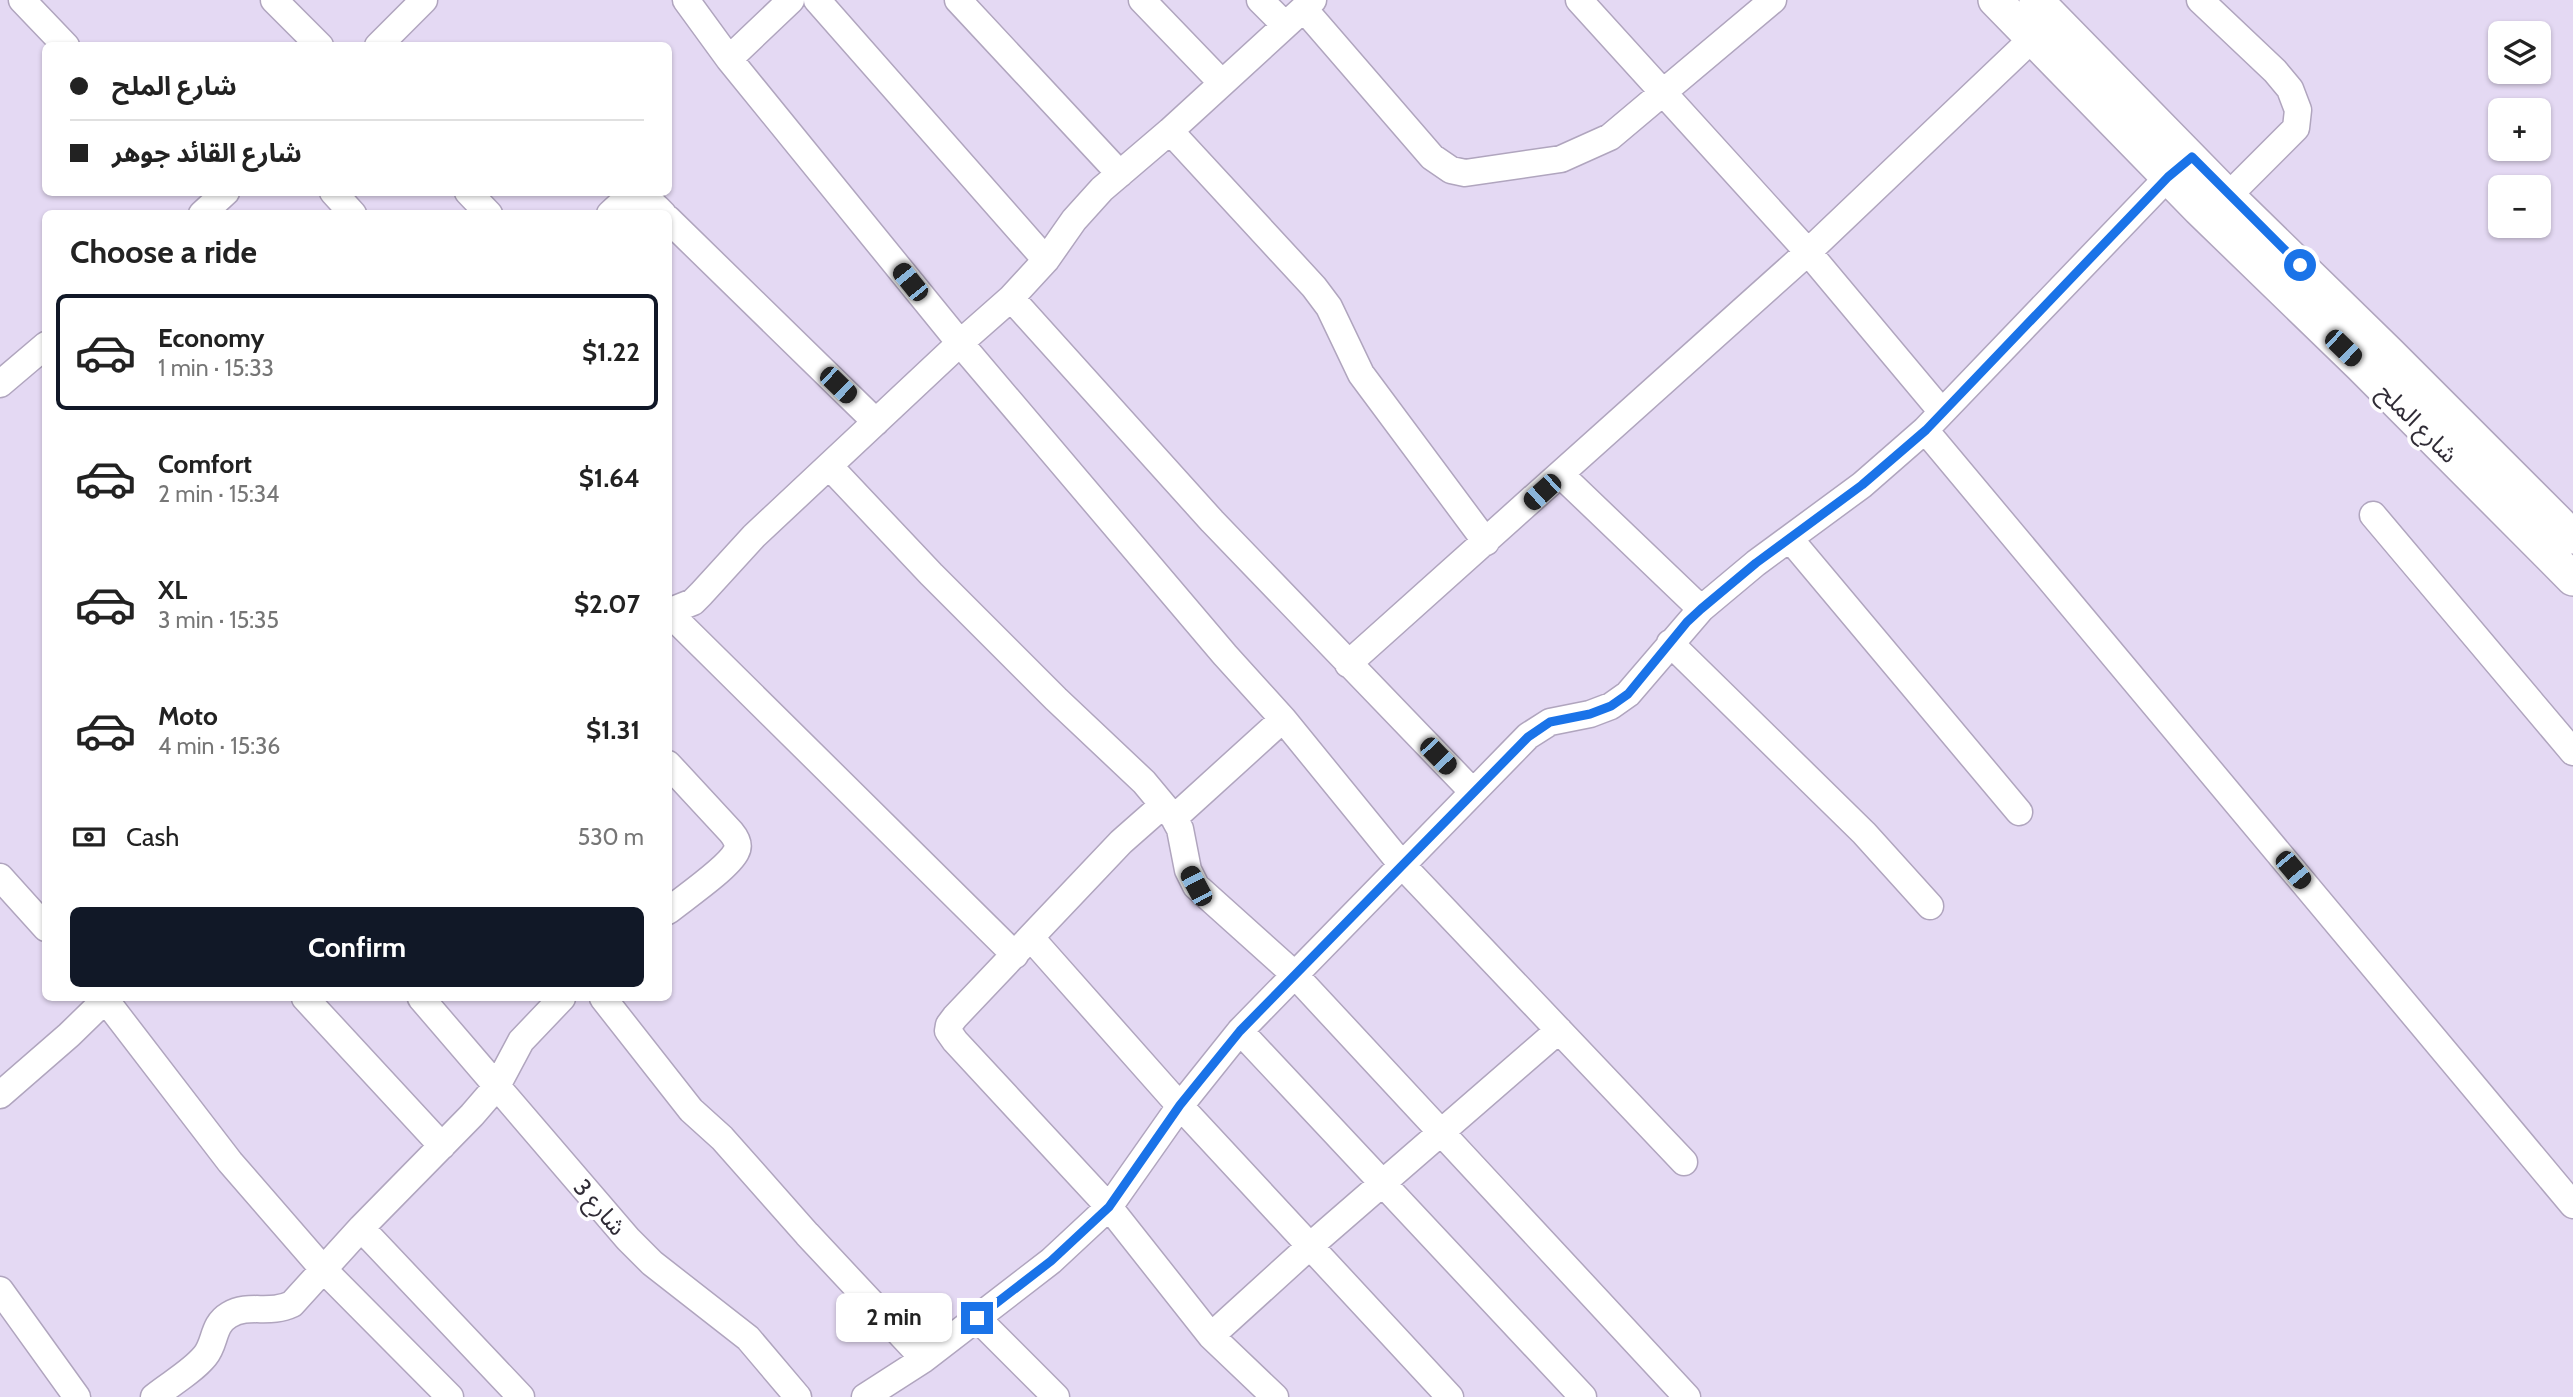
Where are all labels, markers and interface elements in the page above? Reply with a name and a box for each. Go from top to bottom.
map controls [2488,21,2551,238]
button: layers [2488,21,2551,84]
text: شارع الملح [112,70,237,102]
button: + [2488,98,2551,161]
text: شارع القائد جوهر [112,137,302,169]
button: − [2488,175,2551,238]
text: Choose a ride [70,232,257,271]
route start [2284,249,2316,281]
car [889,259,932,305]
icon: car [74,321,137,384]
text: Economy [158,322,264,354]
car [2321,326,2366,370]
text: $1.22 [582,336,640,368]
text: 1 min · 15:33 [158,354,274,382]
car [816,363,861,407]
street label: شارع الملح [2370,377,2464,471]
icon: car [74,447,137,510]
text: Comfort [158,448,252,480]
text: $1.64 [579,462,640,494]
car [1520,470,1565,514]
text: 2 min · 15:34 [158,480,279,508]
icon: car [74,573,137,636]
text: XL [158,574,187,606]
text: $2.07 [574,588,640,620]
text: 3 min · 15:35 [158,606,279,634]
icon: car [74,699,137,762]
text: Moto [158,700,218,732]
text: $1.31 [586,714,640,746]
text: 4 min · 15:36 [158,732,280,760]
car [1416,734,1461,778]
icon: cash [70,818,108,856]
text: Cash [126,821,179,853]
text: 530 m [578,823,644,851]
car [2272,847,2315,893]
car [1177,863,1216,909]
button: Confirm [70,907,644,987]
street label: شارع 3 [565,1173,632,1243]
callout: 2 min [837,1294,953,1342]
route end [961,1302,993,1334]
text: 2 min [866,1303,922,1331]

